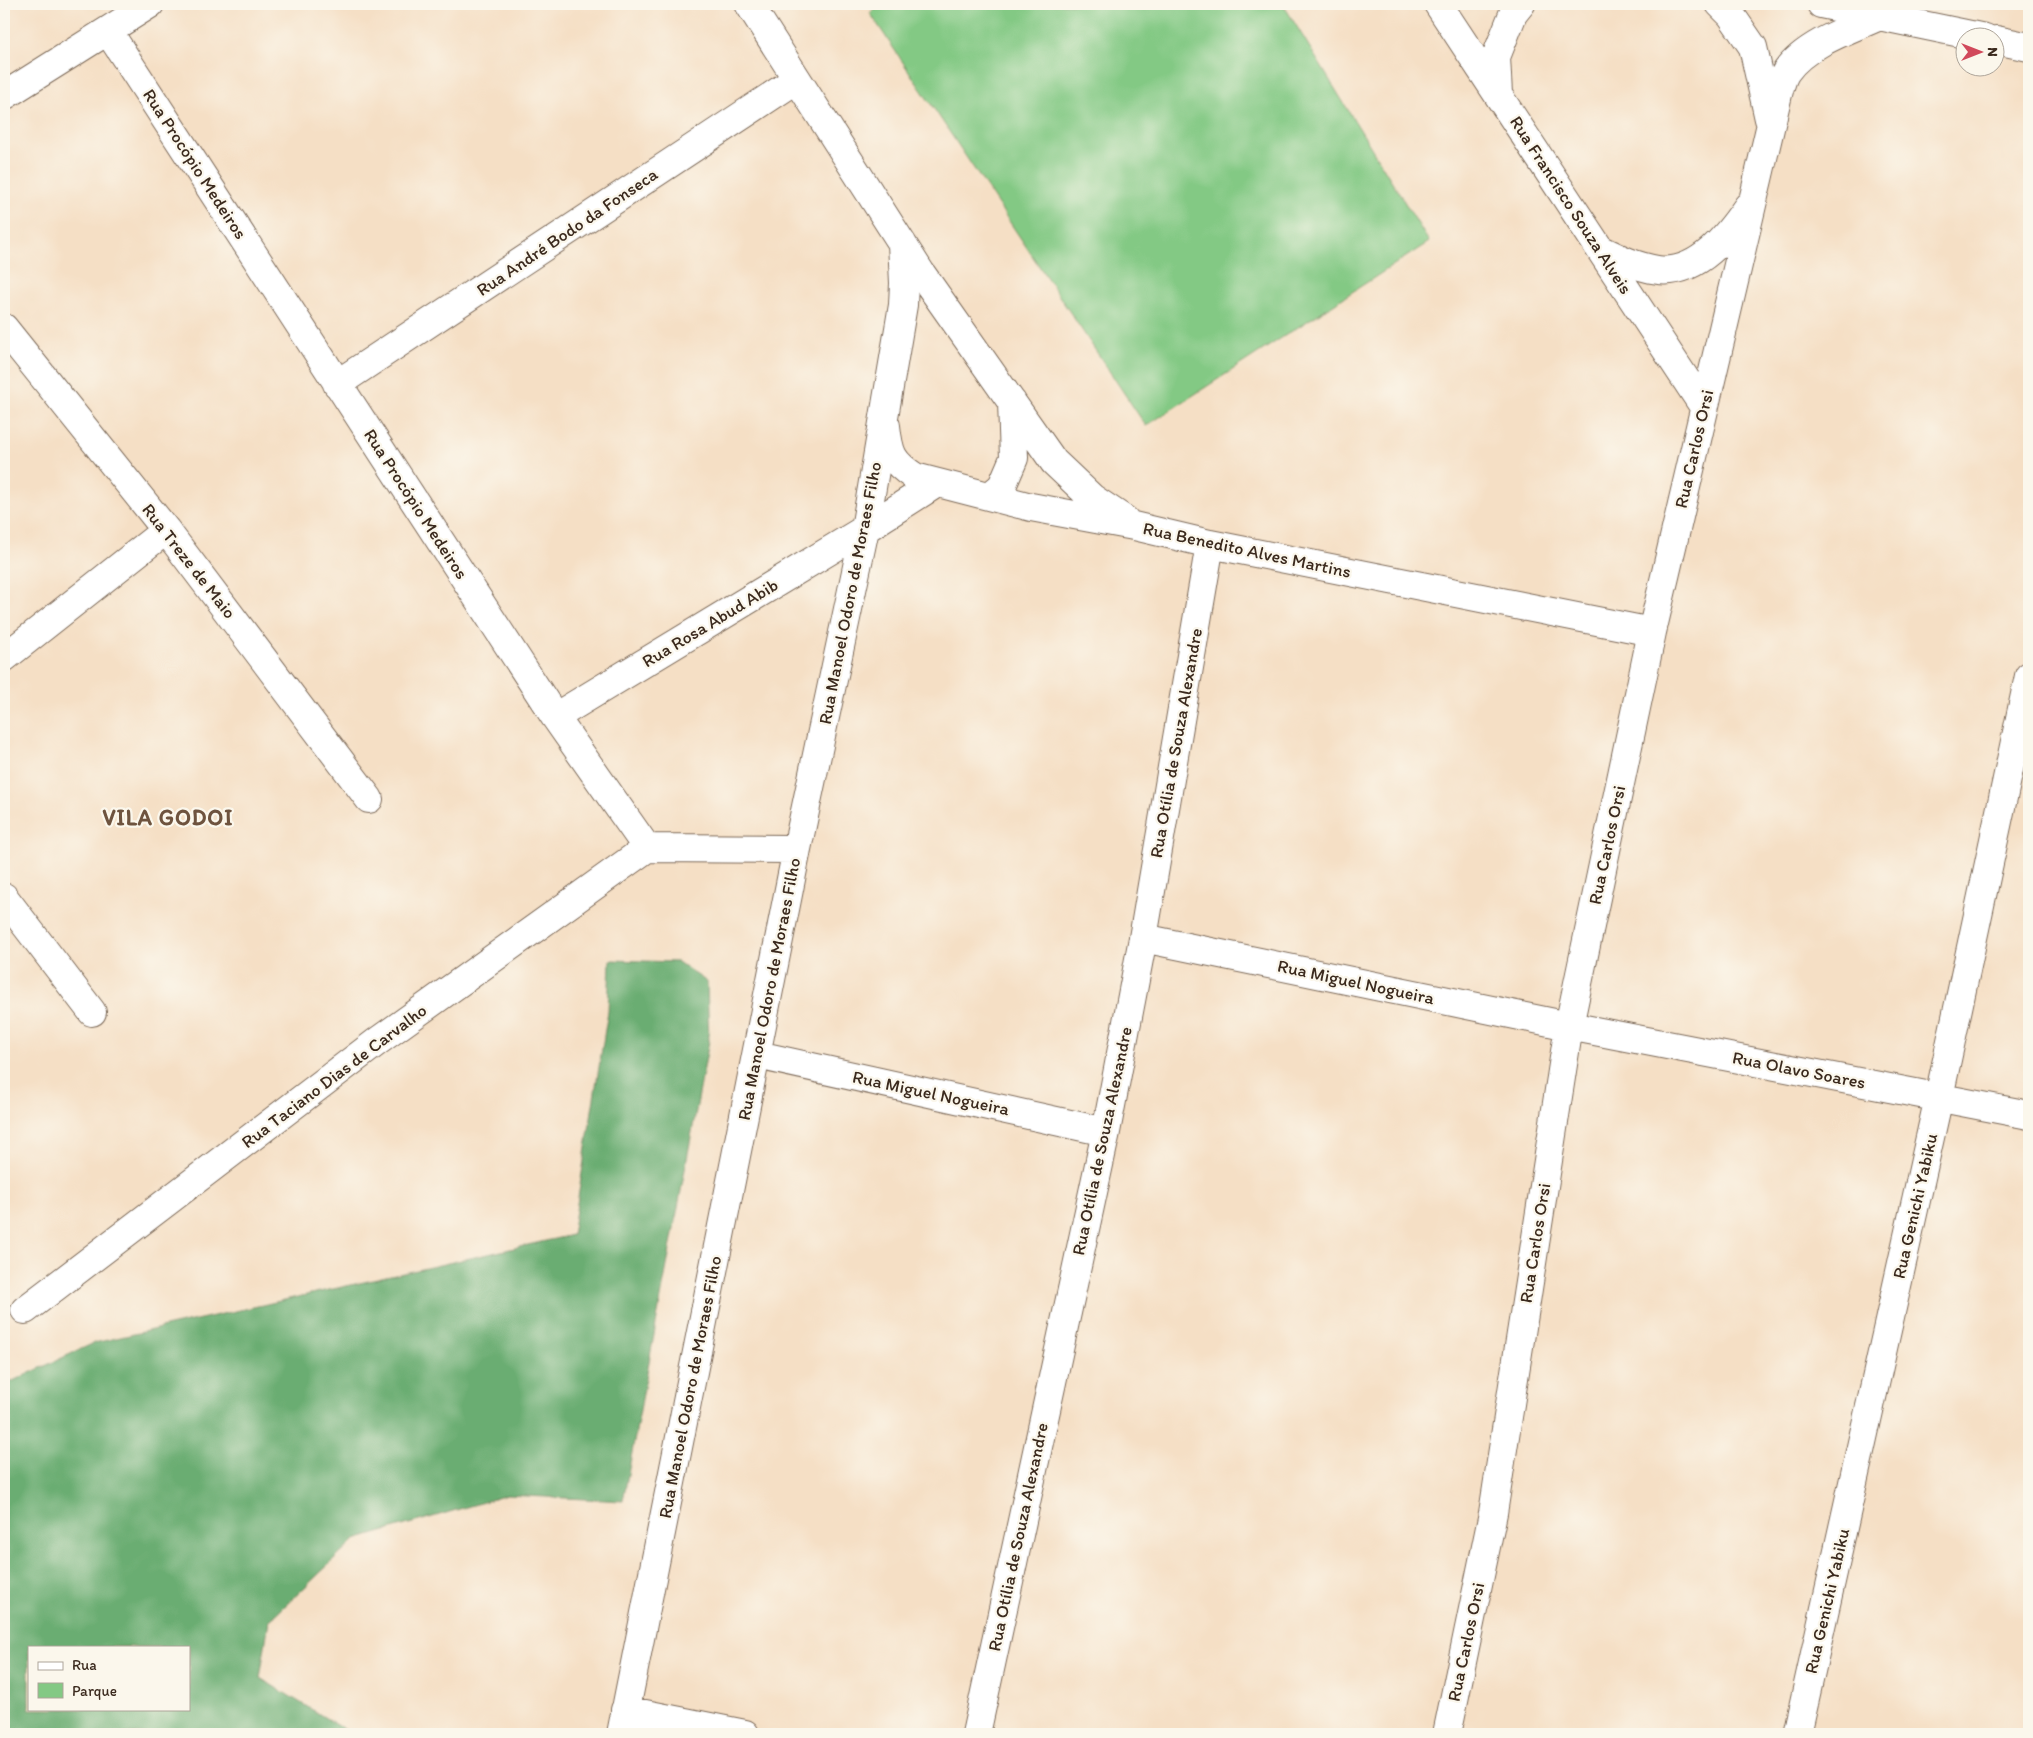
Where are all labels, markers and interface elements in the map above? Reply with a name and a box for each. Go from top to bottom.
north arrow [1956,28,2006,78]
text: N [1984,47,2001,57]
street label: Rua Procópio Medeiros [138,85,252,243]
street label: Rua Francisco Souza Alveis [1505,112,1637,298]
street label: Rua André Bodo da Fonseca [472,163,662,301]
street label: Rua Carlos Orsi [1670,388,1718,510]
street label: Rua Procópio Medeiros [359,425,473,583]
street label: Rua Manoel Odoro de Moraes Filho [814,460,886,726]
street label: Rua Treze de Maio [137,499,241,623]
street label: Rua Benedito Alves Martins [1141,517,1353,583]
street label: Rua Rosa Abud Abib [638,574,782,672]
street label: Rua Otília de Souza Alexandre [1145,626,1207,860]
street label: Rua Carlos Orsi [1584,783,1630,907]
district label: VILA GODOI [103,804,233,831]
street label: Rua Manoel Odoro de Moraes Filho [733,856,805,1122]
street label: Rua Miguel Nogueira [1276,955,1437,1010]
street label: Rua Taciano Dias de Carvalho [237,999,431,1153]
street label: Rua Otília de Souza Alexandre [1067,1025,1137,1257]
street label: Rua Olavo Soares [1731,1046,1867,1094]
street label: Rua Miguel Nogueira [851,1066,1012,1121]
street label: Rua Genichi Yabiku [1888,1131,1942,1281]
street label: Rua Carlos Orsi [1515,1181,1555,1305]
street label: Rua Manoel Odoro de Moraes Filho [654,1254,726,1520]
street label: Rua Otília de Souza Alexandre [983,1421,1053,1653]
street label: Rua Genichi Yabiku [1800,1526,1854,1676]
street label: Rua Carlos Orsi [1443,1580,1489,1704]
legend [28,1646,190,1710]
text: Rua [72,1656,97,1674]
text: Parque [72,1682,117,1700]

